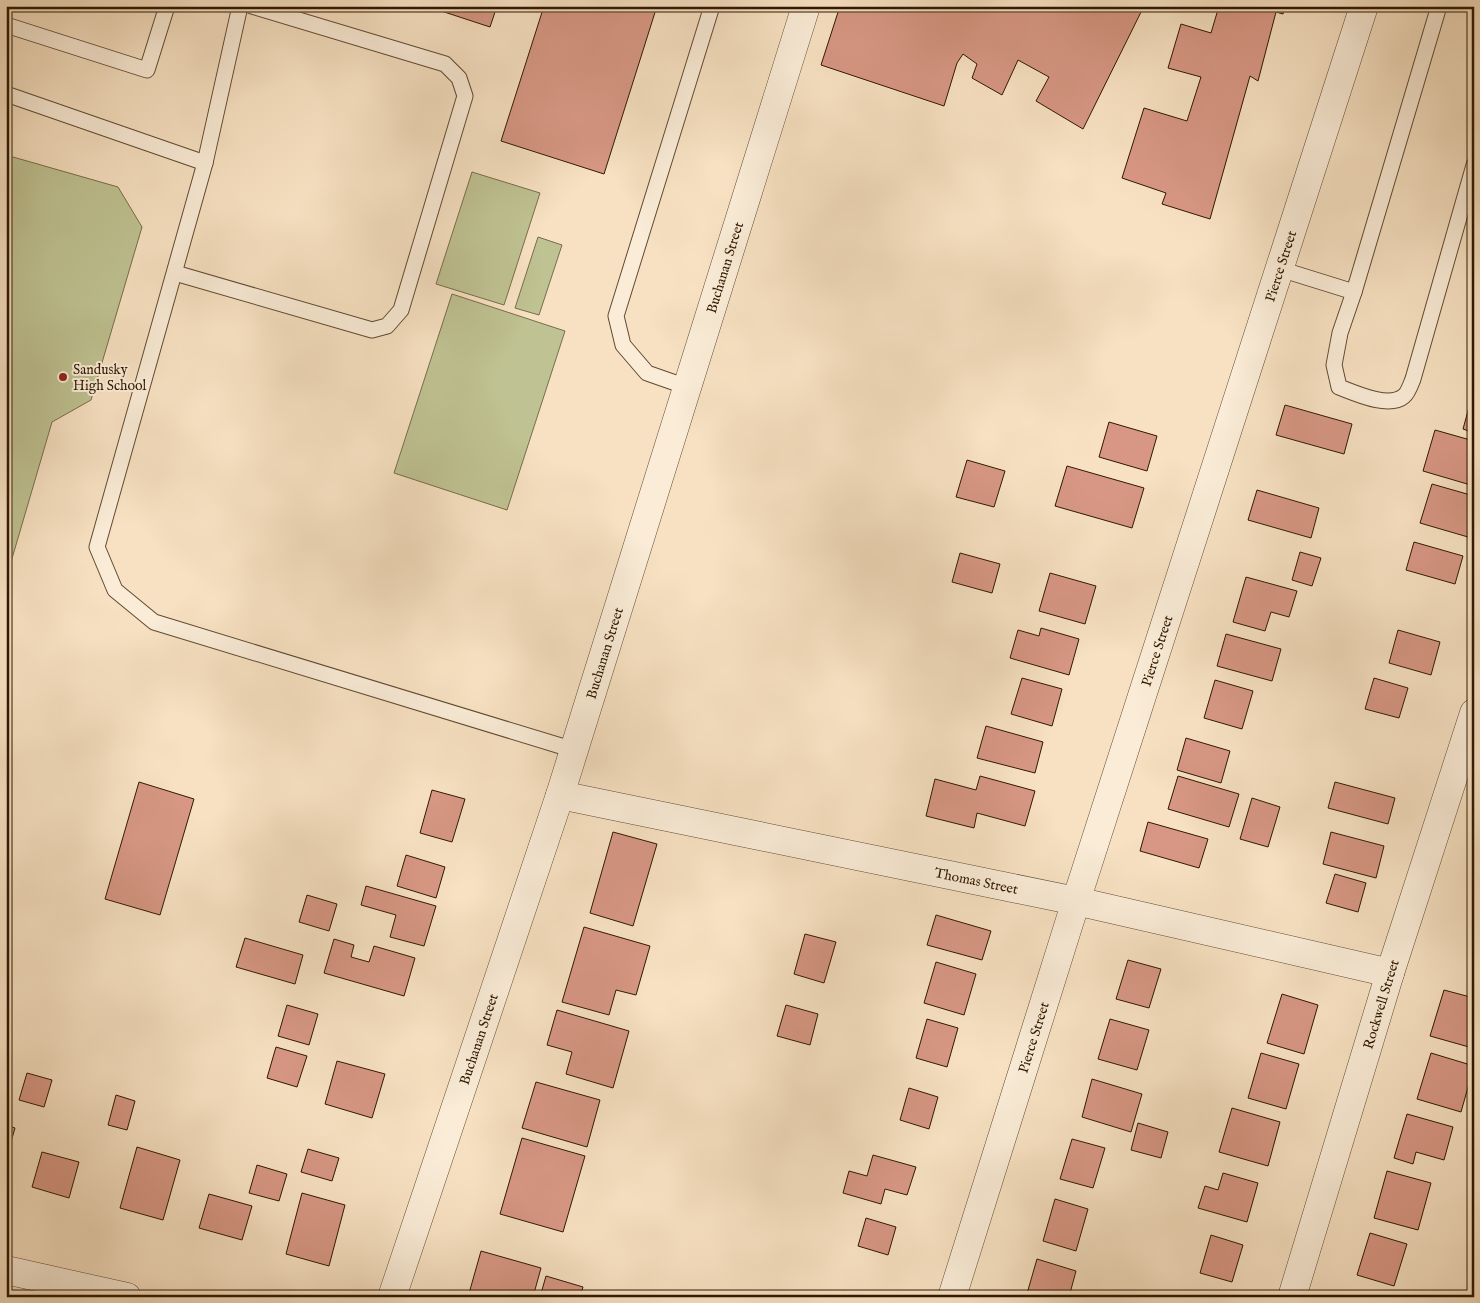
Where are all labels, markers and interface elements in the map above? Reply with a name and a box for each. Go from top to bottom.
street label: Buchanan Street [703,220,748,316]
street label: Pierce Street [1261,228,1301,304]
place label: Sandusky High School [73,361,146,395]
marker: Sandusky High School [57,371,69,383]
street label: Buchanan Street [582,605,628,701]
street label: Pierce Street [1138,613,1177,689]
street label: Thomas Street [933,864,1020,899]
street label: Rockwell Street [1360,957,1404,1051]
street label: Buchanan Street [456,991,503,1087]
street label: Pierce Street [1015,1000,1054,1076]

